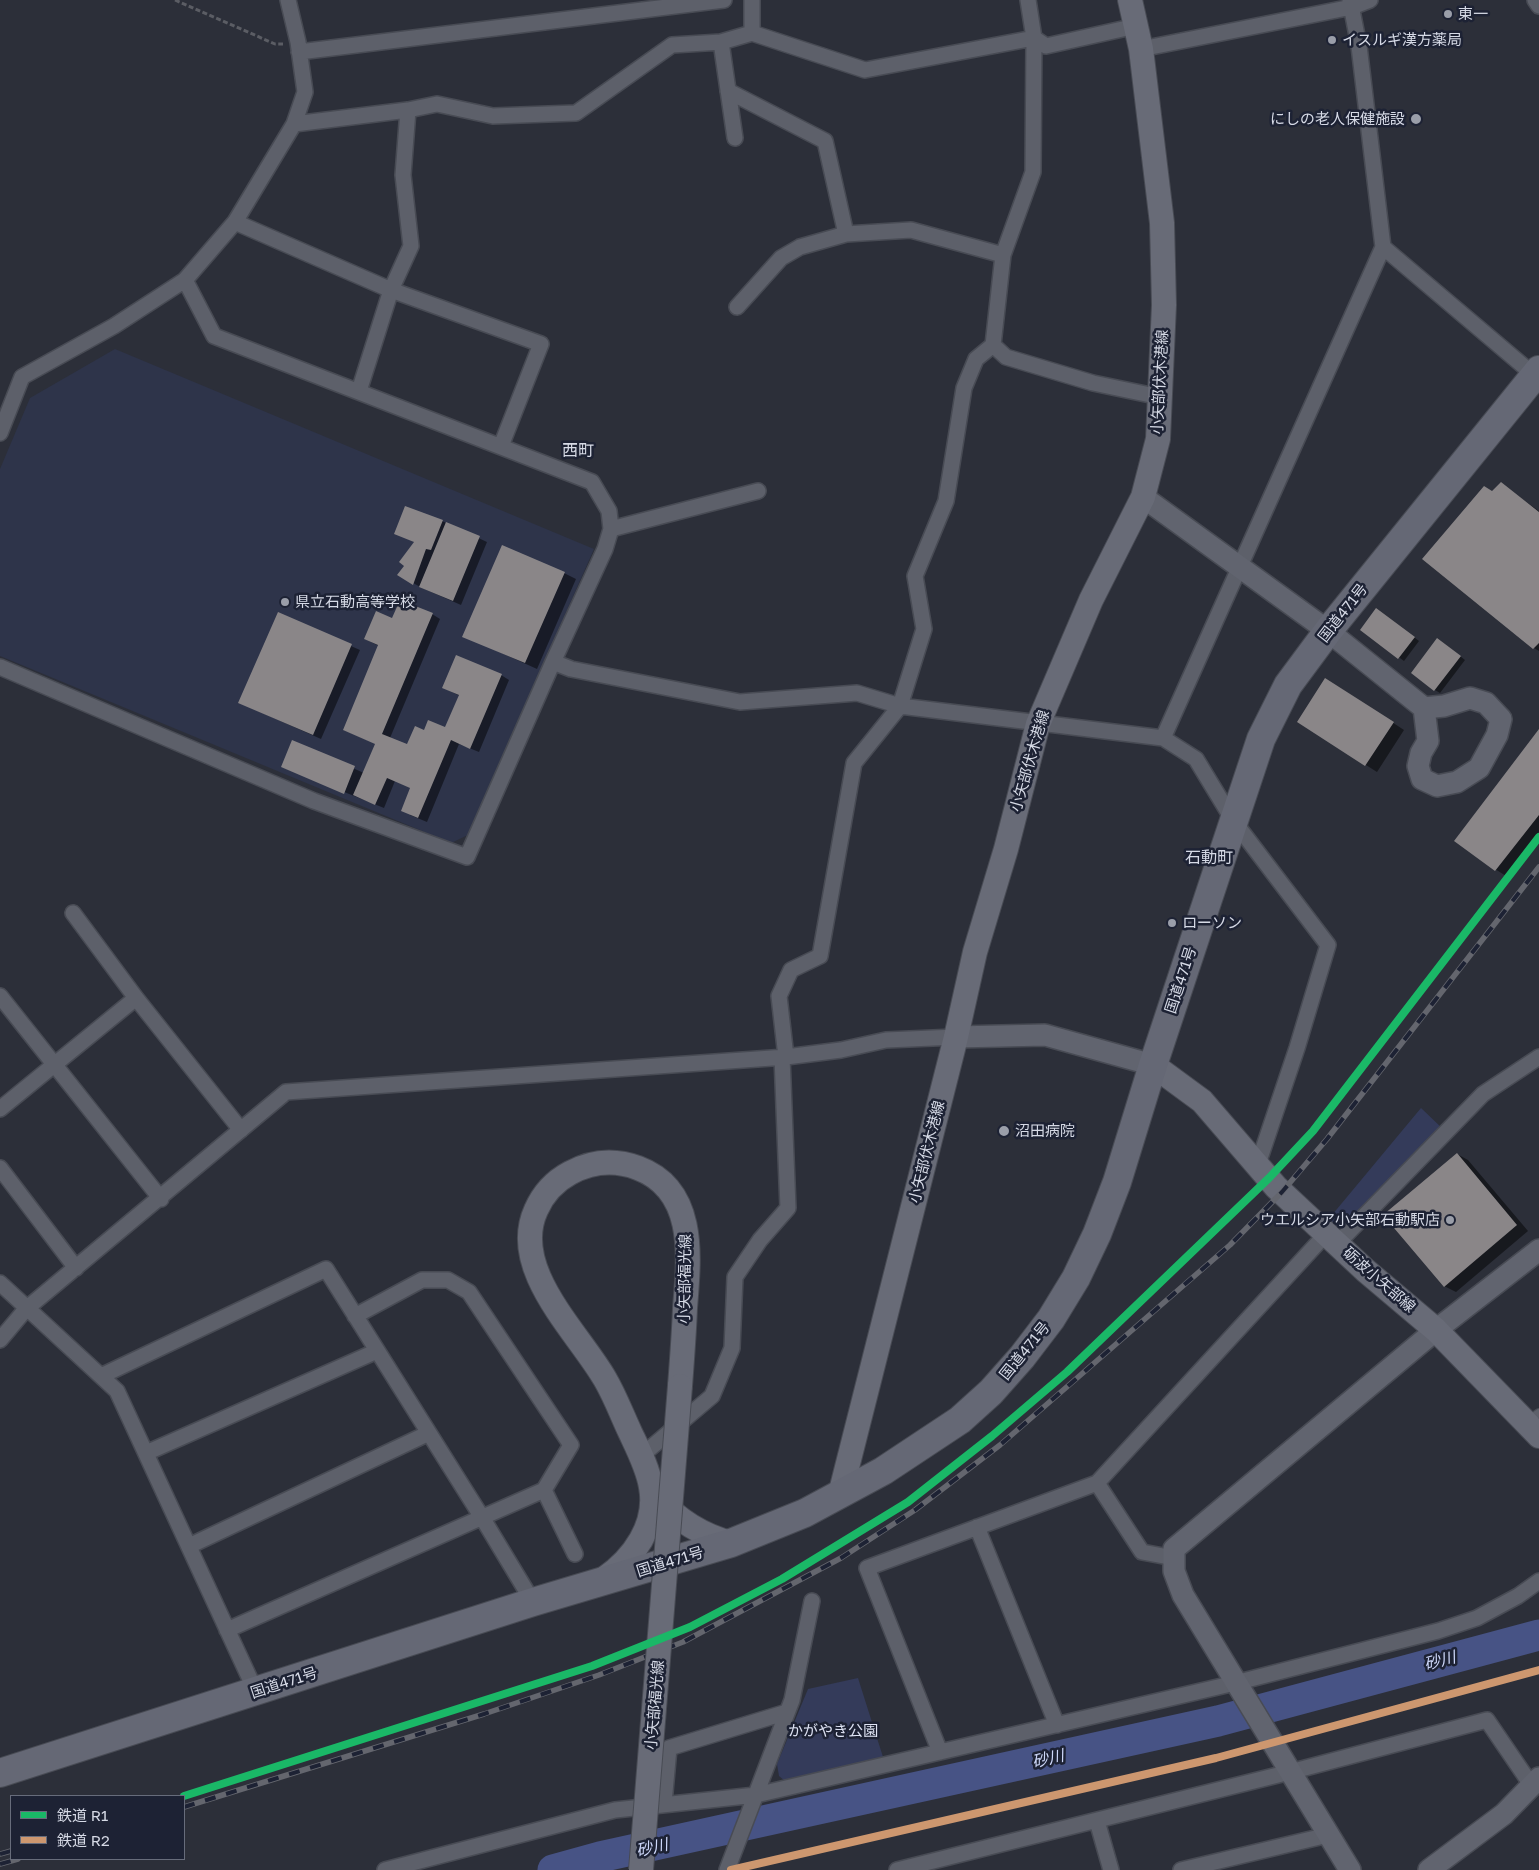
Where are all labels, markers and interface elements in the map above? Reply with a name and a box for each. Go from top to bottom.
place label: 東一 [1458,5,1488,23]
marker: 東一 [1442,8,1454,20]
place label: イスルギ漢方薬局 [1342,31,1462,49]
marker: イスルギ漢方薬局 [1326,34,1338,46]
place label: にしの老人保健施設 [1270,110,1405,128]
marker: にしの老人保健施設 [1409,112,1423,126]
street label: 小矢部伏木港線 [1148,329,1172,435]
district label: 西町 [562,441,594,461]
street label: 国道471号 [1315,580,1371,646]
place label: 県立石動高等学校 [295,593,415,611]
marker: 県立石動高等学校 [279,596,291,608]
street label: 小矢部伏木港線 [1007,708,1053,814]
district label: 石動町 [1185,848,1233,868]
place label: ローソン [1182,914,1242,932]
marker: ローソン [1166,917,1178,929]
street label: 国道471号 [1162,944,1200,1016]
street label: 小矢部伏木港線 [906,1099,948,1205]
place label: 沼田病院 [1015,1122,1075,1140]
marker: 沼田病院 [997,1124,1011,1138]
place label: ウエルシア小矢部石動駅店 [1260,1211,1440,1229]
marker: ウエルシア小矢部石動駅店 [1444,1214,1456,1226]
street label: 小矢部福光線 [675,1234,695,1324]
street label: 砺波小矢部線 [1339,1244,1419,1316]
street label: 国道471号 [996,1318,1054,1384]
street label: 国道471号 [634,1543,706,1581]
water label: 砂川 [1422,1648,1458,1674]
street label: 小矢部福光線 [642,1659,668,1751]
street label: 国道471号 [248,1664,320,1702]
park label: かがやき公園 [788,1722,878,1740]
water label: 砂川 [1030,1746,1066,1772]
legend [10,1795,185,1860]
text: 鉄道 R1 [57,1806,108,1824]
text: 鉄道 R2 [57,1831,110,1849]
water label: 砂川 [634,1835,670,1861]

